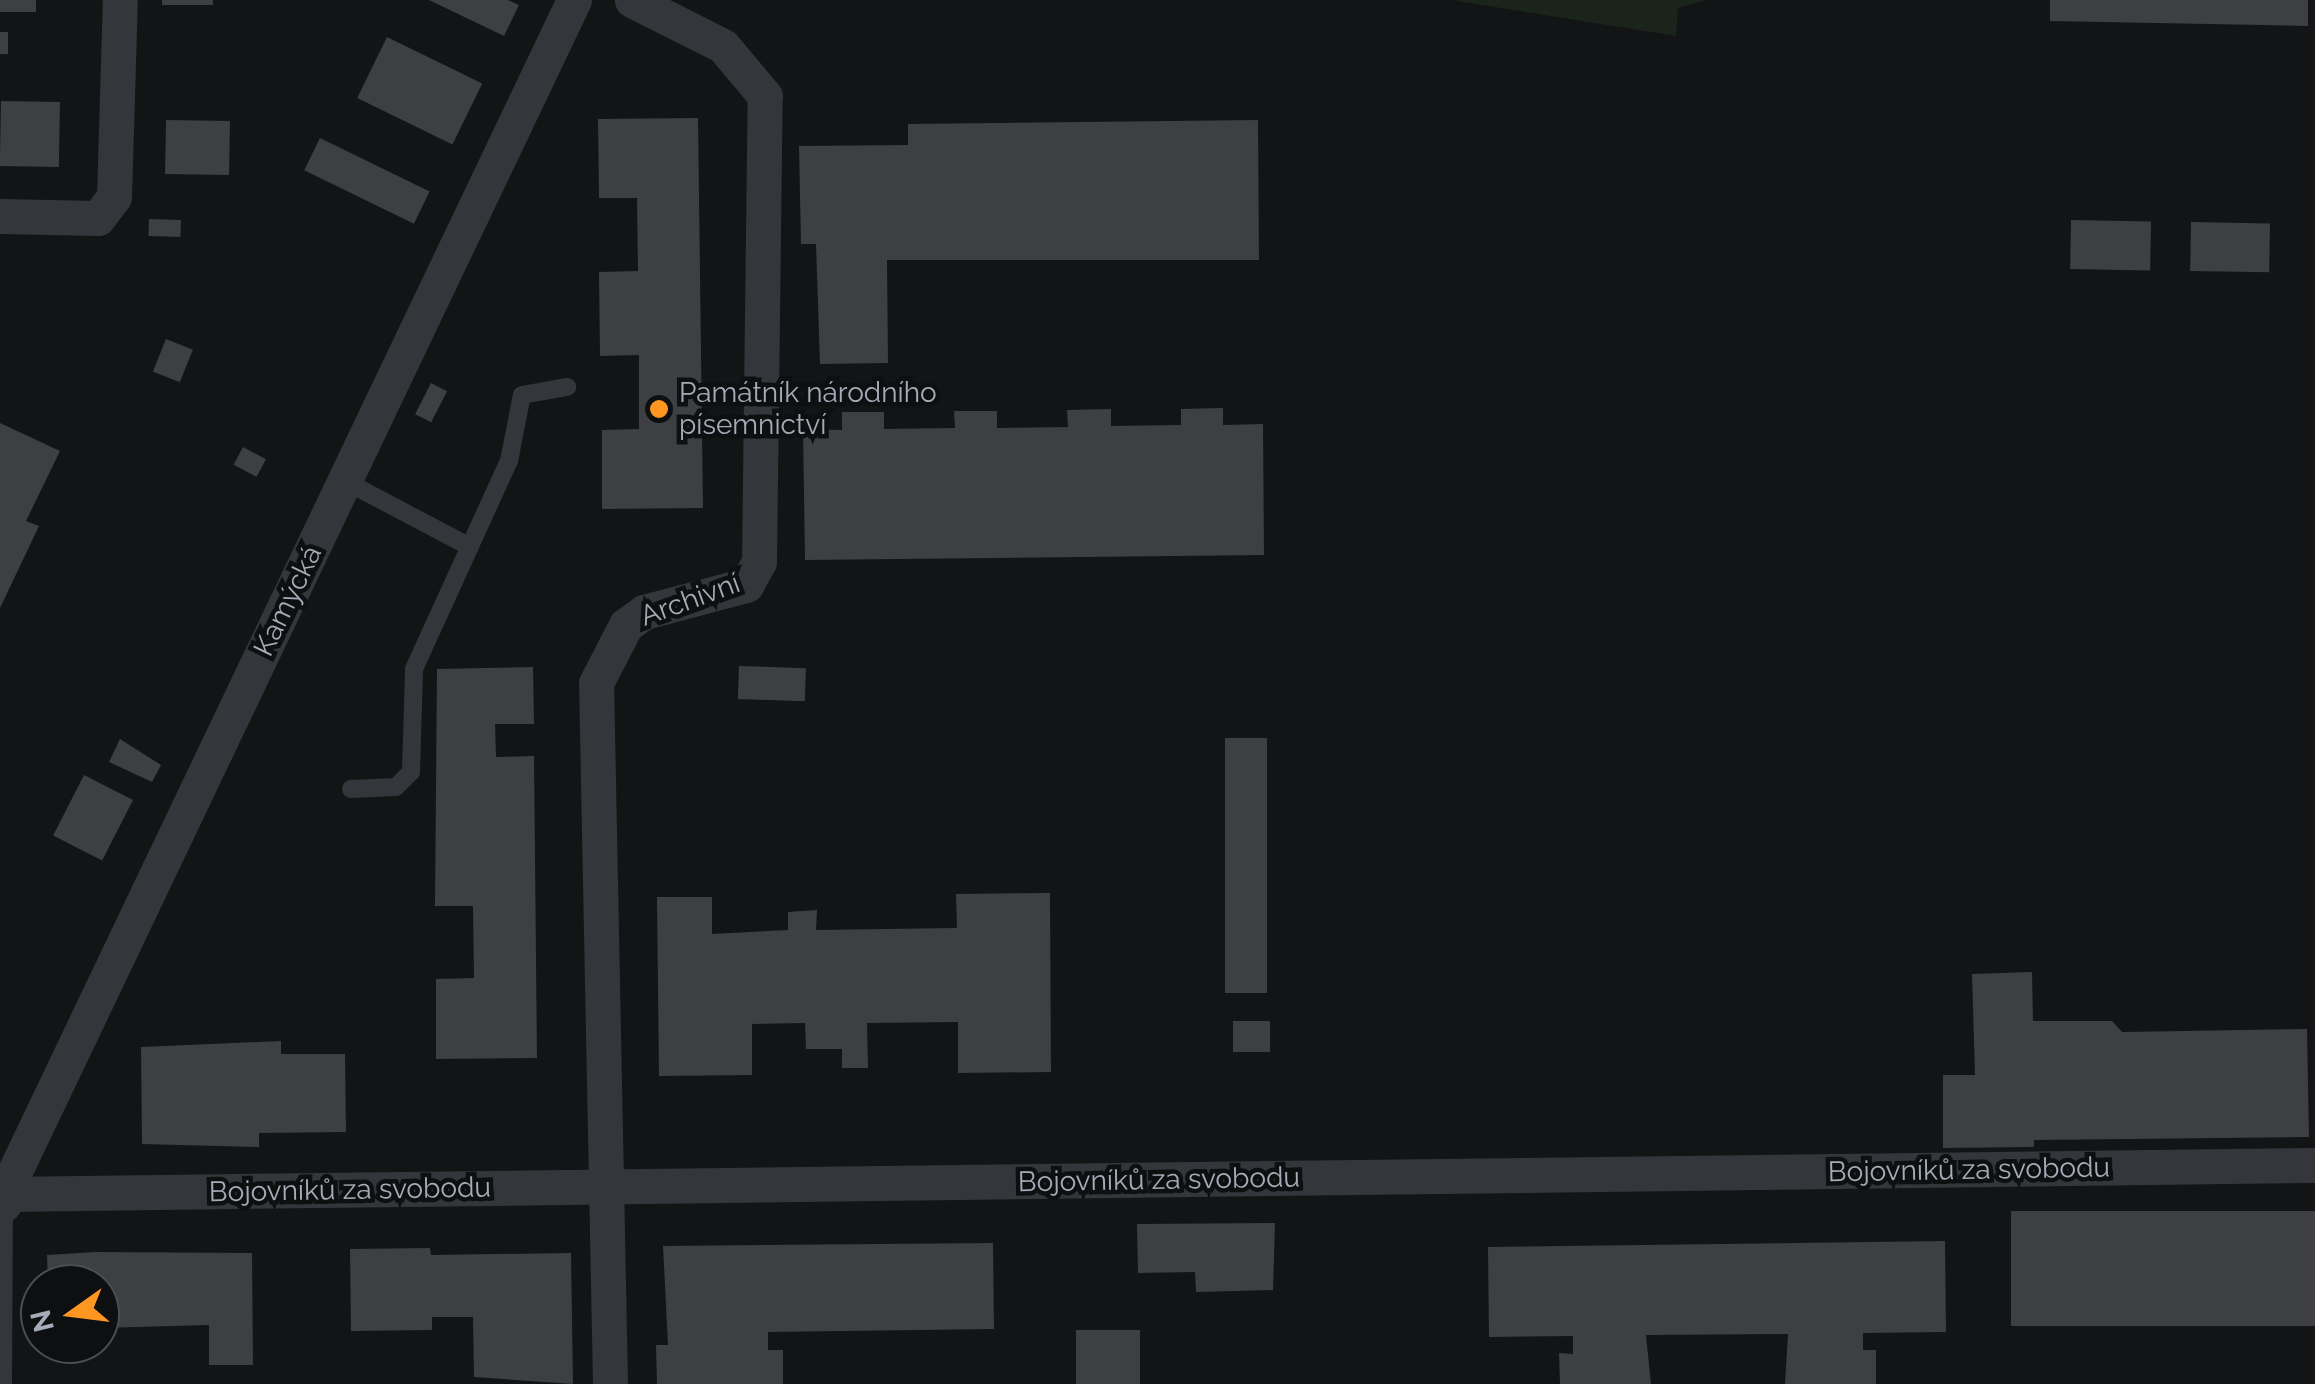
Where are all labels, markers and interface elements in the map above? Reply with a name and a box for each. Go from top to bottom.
place label: Památník národního písemnictví [679,376,937,442]
marker: Památník národního písemnictví [648,398,670,420]
street label: Kamýcká [247,540,329,662]
street label: Archivní [636,567,744,633]
street label: Bojovníků za svobodu [1828,1151,2110,1189]
street label: Bojovníků za svobodu [1018,1161,1300,1199]
street label: Bojovníků za svobodu [209,1171,491,1209]
north arrow [20,1264,120,1364]
text: N [24,1307,61,1335]

